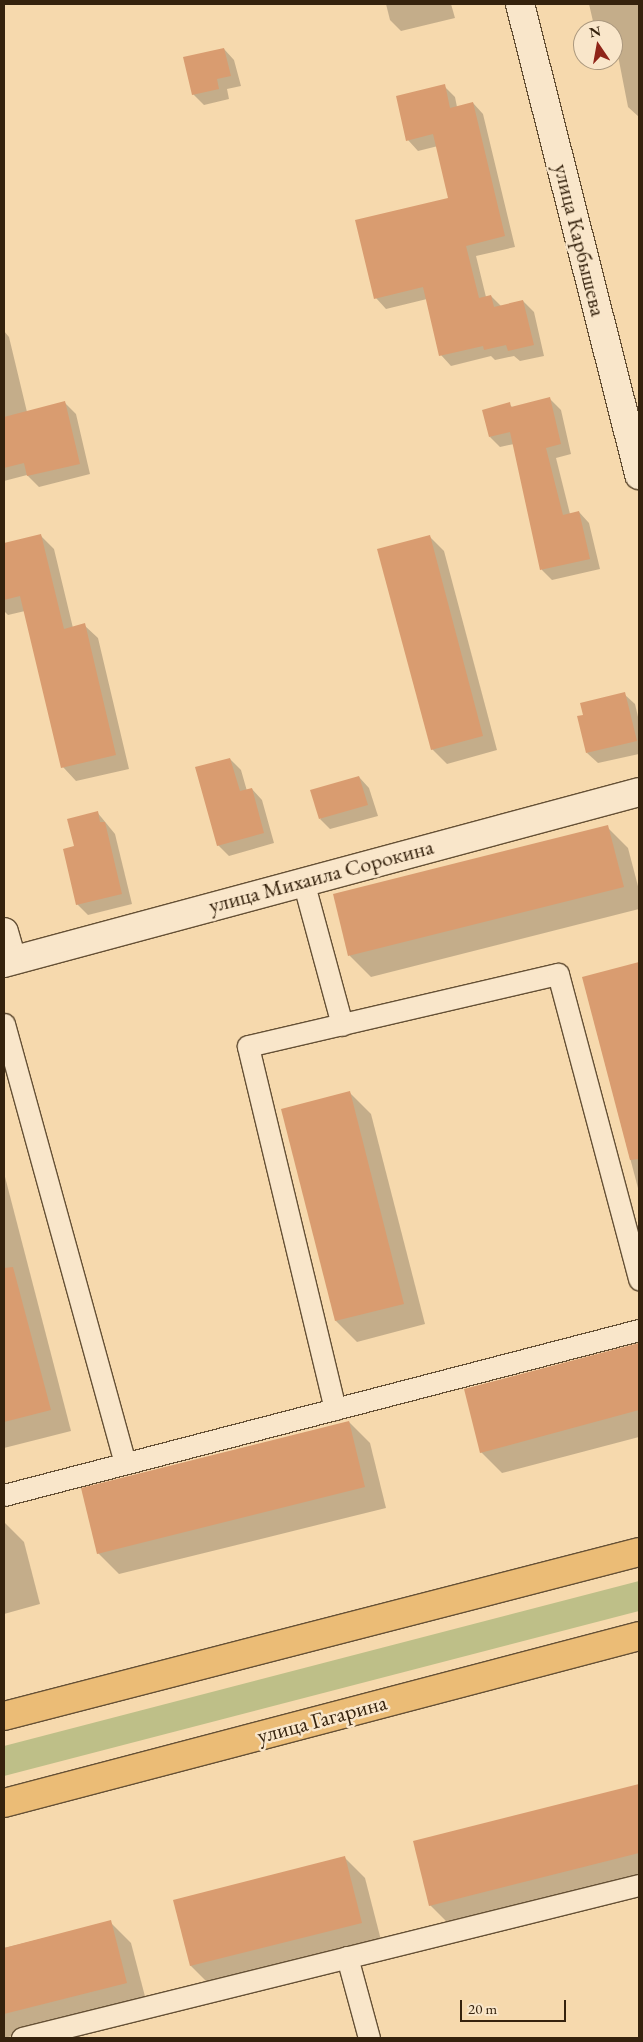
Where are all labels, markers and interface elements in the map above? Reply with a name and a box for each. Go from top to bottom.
north arrow [573,20,623,70]
text: N [588,21,602,41]
street label: улица Карбышева [548,161,612,319]
street label: улица Михаила Сорокина [206,833,436,919]
street label: улица Гагарина [254,1689,390,1749]
scale bar [463,1990,569,2022]
text: 20 m [468,1999,497,2018]

